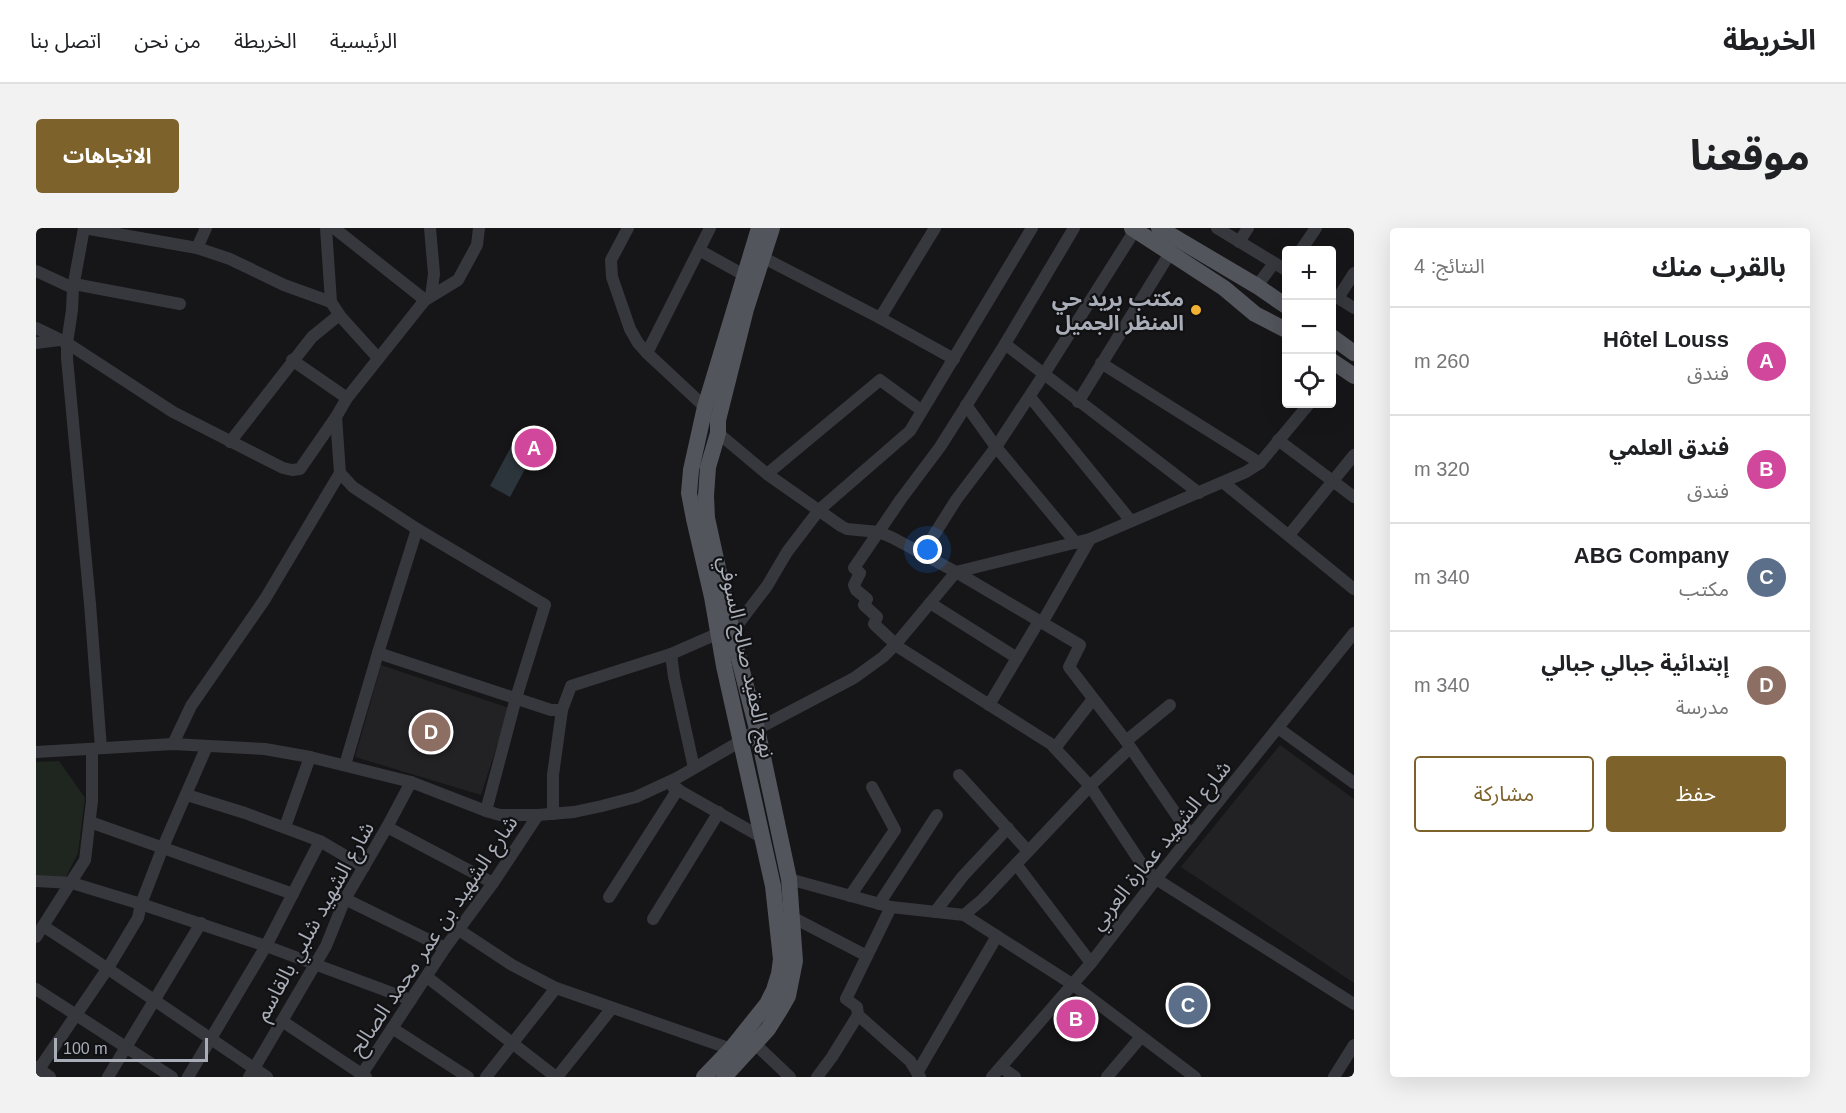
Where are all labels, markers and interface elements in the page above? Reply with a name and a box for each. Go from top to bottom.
text: الخريطة [1723,25,1816,56]
text: اتصل بنا [30,29,101,52]
text: من نحن [134,29,201,52]
text: الخريطة [234,29,297,52]
text: الرئيسية [330,29,397,52]
button: الاتجاهات [36,119,179,193]
text: موقعنا [1690,132,1810,179]
map controls [1282,246,1336,408]
button: + [1282,246,1336,300]
text: بالقرب منك [1652,252,1786,282]
text: النتائج: 4 [1414,255,1485,277]
place label: مكتب بريد حي المنظر الجميل [1052,287,1184,335]
button: − [1282,300,1336,354]
marker: مكتب بريد حي المنظر الجميل [1189,303,1203,317]
text: Hôtel Louss [1603,327,1729,352]
text: 260 m [1414,350,1470,372]
text: A [1759,350,1774,372]
button: locate [1282,354,1336,408]
text: فندق [1687,362,1729,384]
pin: A [514,426,554,470]
text: فندق العلمي [1609,435,1729,460]
text: 320 m [1414,458,1470,480]
text: B [1759,458,1774,480]
text: فندق [1687,480,1729,502]
your location [913,535,942,564]
text: ABG Company [1574,543,1729,568]
street label: نهج العقيد صالح السوفي [710,554,780,761]
text: 340 m [1414,566,1470,588]
text: C [1759,566,1774,588]
text: مكتب [1679,578,1729,600]
text: إبتدائية جبالي جبالي [1541,651,1729,676]
text: 340 m [1414,674,1470,696]
text: D [1759,674,1774,696]
text: مدرسة [1676,696,1729,718]
pin: D [412,710,450,754]
street label: شارع الشهيد عمارة العربي [1085,756,1239,937]
button: مشاركة [1414,756,1594,832]
button: حفظ [1606,756,1786,832]
street label: شارع الشهيد بن عمر محمد الصالح [344,811,525,1061]
street label: شارع الشهيد شلبي بالقاسم [250,818,383,1027]
pin: C [1168,982,1208,1028]
pin: B [1056,996,1096,1042]
scale bar [54,1035,208,1062]
text: 100 m [63,1040,107,1057]

